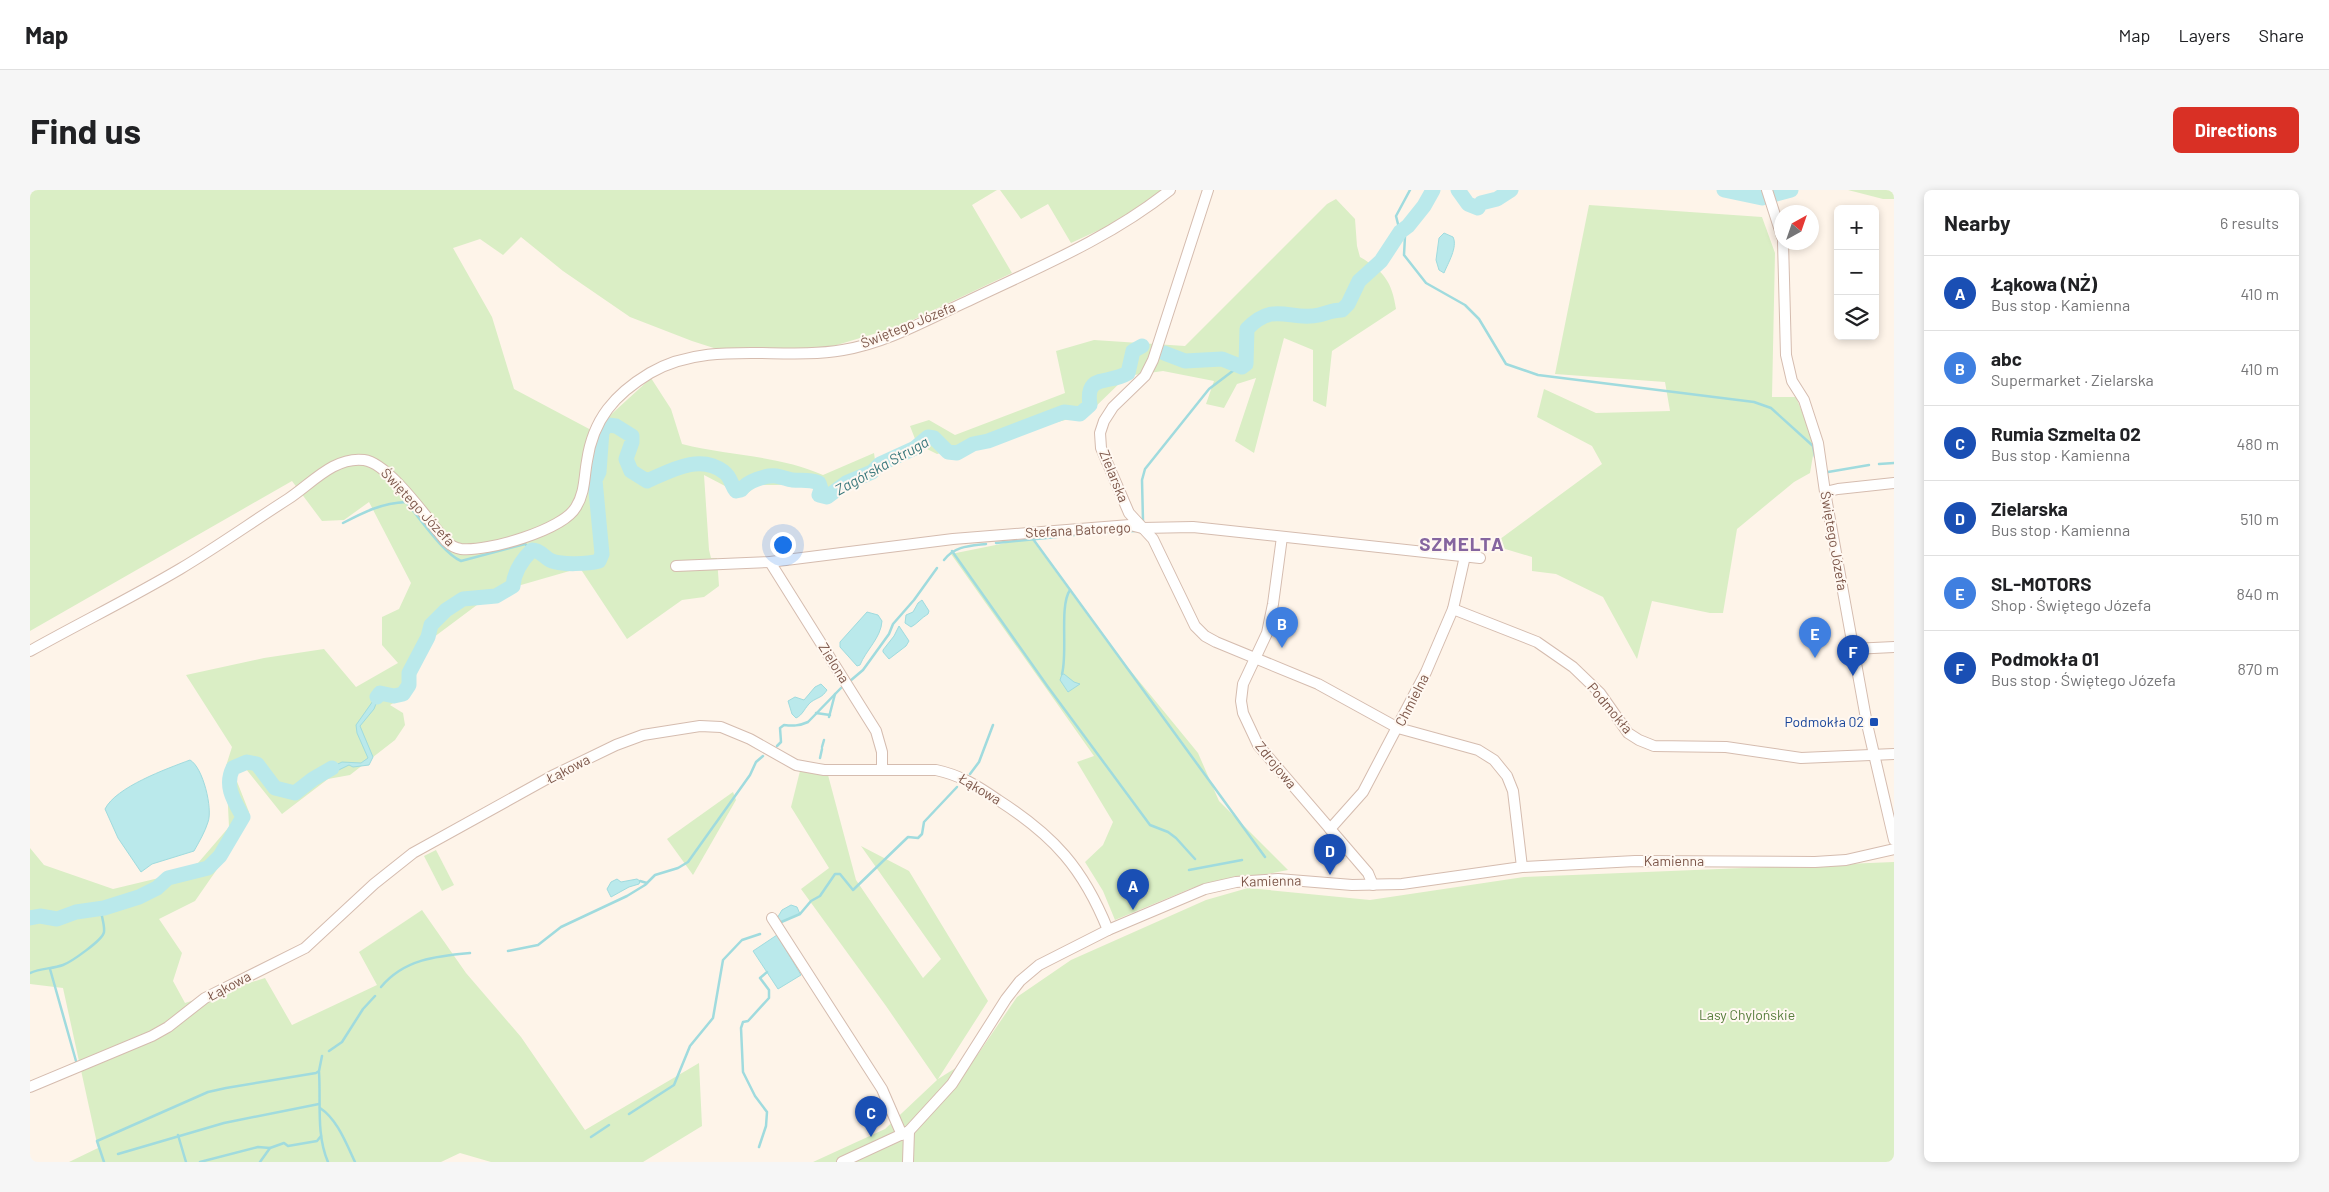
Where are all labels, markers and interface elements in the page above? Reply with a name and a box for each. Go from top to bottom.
text: Map [25,20,68,49]
text: Map [2118,24,2150,46]
text: Layers [2178,24,2231,46]
text: Share [2259,24,2304,46]
button: Directions [2173,107,2299,153]
text: Find us [30,109,141,151]
north arrow [1774,205,1819,250]
map controls [1834,205,1879,340]
button: + [1834,205,1879,250]
text: Nearby [1944,210,2010,235]
text: 6 results [2220,213,2279,232]
button: − [1834,250,1879,295]
text: Łąkowa (NŻ) [1991,272,2097,295]
text: A [1955,284,1965,303]
text: 410 m [2241,284,2279,303]
button: layers [1834,295,1879,340]
text: Bus stop · Kamienna [1991,295,2130,314]
street label: Świętego Józefa [858,298,958,351]
text: abc [1991,347,2022,370]
text: B [1955,359,1965,378]
text: 410 m [2241,359,2279,378]
text: Supermarket · Zielarska [1991,370,2154,389]
text: Rumia Szmelta 02 [1991,422,2141,445]
water label: Zagórska Struga [832,432,932,498]
text: C [1955,434,1965,453]
text: 480 m [2236,434,2279,453]
text: Bus stop · Kamienna [1991,445,2130,464]
street label: Zielarska [1096,447,1133,504]
street label: Świętego Józefa [378,464,459,549]
street label: Świętego Józefa [1817,490,1852,592]
text: Zielarska [1991,497,2068,520]
text: D [1955,509,1965,528]
text: 510 m [2240,509,2279,528]
street label: Stefana Batorego [1025,518,1131,541]
text: Bus stop · Kamienna [1991,520,2130,539]
your location [770,532,796,558]
district label: SZMELTA [1419,532,1505,555]
text: SL-MOTORS [1991,572,2092,595]
text: E [1955,584,1965,603]
text: 840 m [2236,584,2279,603]
text: Shop · Świętego Józefa [1991,595,2151,614]
pin: B [1266,607,1298,648]
pin: E [1799,617,1831,658]
pin: F [1837,635,1869,676]
street label: Zielona [815,639,853,686]
text: Podmokła 01 [1991,647,2099,670]
text: F [1956,659,1964,678]
text: 870 m [2238,659,2279,678]
text: Bus stop · Świętego Józefa [1991,670,2176,689]
street label: Chmielna [1391,671,1432,729]
street label: Podmokła [1584,679,1637,737]
place label: Podmokła 02 [1784,713,1864,730]
marker: Podmokła 02 [1868,716,1880,728]
street label: Zdrojowa [1252,738,1301,792]
street label: Łąkowa [542,750,592,787]
street label: Łąkowa [955,769,1005,808]
pin: D [1314,834,1346,875]
street label: Kamienna [1644,852,1704,869]
pin: A [1117,869,1149,910]
street label: Kamienna [1241,871,1301,890]
street label: Łąkowa [203,967,253,1004]
park label: Lasy Chylońskie [1699,1006,1795,1023]
pin: C [855,1096,887,1137]

